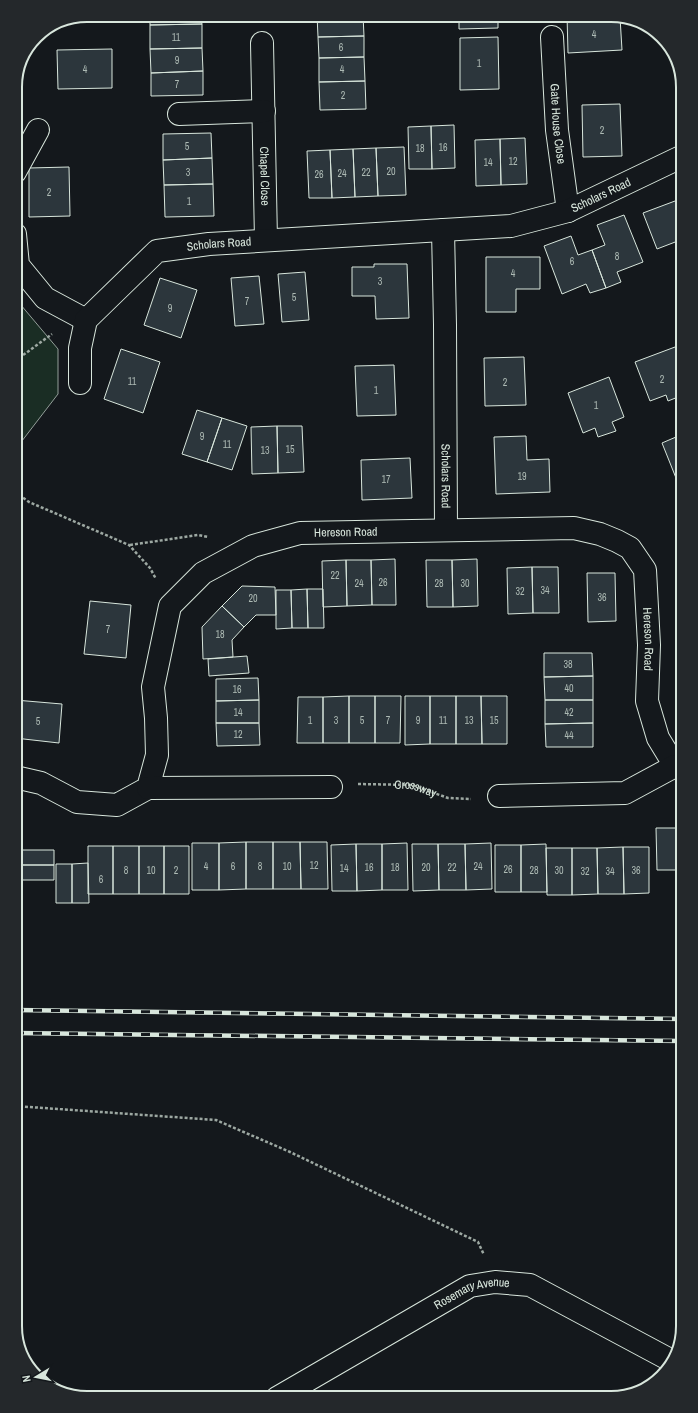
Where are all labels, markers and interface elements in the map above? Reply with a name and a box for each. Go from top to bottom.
house number: 4 [592,28,597,41]
house number: 11 [172,31,181,44]
house number: 6 [339,41,344,54]
house number: 9 [175,54,180,67]
house number: 1 [477,57,482,70]
house number: 4 [83,63,88,76]
house number: 4 [340,63,345,76]
house number: 7 [175,78,180,91]
street label: Gate House Close [547,83,570,165]
house number: 2 [341,89,346,102]
house number: 2 [600,124,605,137]
house number: 5 [185,140,190,153]
house number: 16 [438,141,448,154]
house number: 18 [415,142,425,155]
street label: Chapel Close [256,146,273,206]
house number: 12 [508,155,518,168]
house number: 14 [483,156,493,169]
house number: 20 [386,165,396,178]
house number: 3 [186,166,191,179]
house number: 22 [361,166,371,179]
house number: 24 [337,167,347,180]
house number: 26 [314,168,324,181]
street label: Scholars Road [568,174,633,216]
house number: 2 [47,186,52,199]
house number: 1 [187,195,192,208]
street label: Scholars Road [186,234,252,255]
house number: 8 [615,250,620,263]
house number: 6 [570,255,575,268]
house number: 4 [511,267,516,280]
house number: 3 [378,275,383,288]
house number: 5 [292,291,297,304]
house number: 7 [245,295,250,308]
house number: 9 [168,302,173,315]
house number: 2 [660,373,665,386]
house number: 11 [128,375,137,388]
house number: 2 [503,376,508,389]
house number: 1 [374,384,379,397]
house number: 1 [594,399,599,412]
house number: 9 [200,430,205,443]
house number: 11 [223,438,232,451]
house number: 15 [285,443,295,456]
house number: 13 [260,444,270,457]
street label: Scholars Road [438,444,454,508]
house number: 19 [517,470,527,483]
house number: 17 [381,473,391,486]
street label: Hereson Road [314,524,378,541]
house number: 22 [330,569,340,582]
house number: 26 [378,576,388,589]
house number: 24 [354,577,364,590]
house number: 28 [434,577,444,590]
house number: 30 [460,577,470,590]
house number: 34 [540,584,550,597]
house number: 32 [515,585,525,598]
house number: 36 [597,591,607,604]
house number: 20 [248,592,258,605]
street label: Hereson Road [639,607,657,671]
house number: 7 [106,623,111,636]
house number: 18 [215,628,225,641]
house number: 38 [563,658,573,671]
house number: 40 [564,682,574,695]
house number: 16 [232,683,242,696]
house number: 14 [233,706,243,719]
house number: 42 [564,706,574,719]
house number: 1 [308,714,313,727]
house number: 3 [334,714,339,727]
house number: 5 [360,714,365,727]
house number: 7 [386,714,391,727]
house number: 9 [416,714,421,727]
house number: 11 [439,714,448,727]
house number: 13 [464,714,474,727]
house number: 15 [489,714,499,727]
house number: 5 [36,715,41,728]
house number: 12 [233,728,243,741]
house number: 44 [564,729,574,742]
street label: Crossway [394,777,439,801]
house number: 12 [309,859,319,872]
house number: 4 [204,860,209,873]
house number: 6 [231,860,236,873]
house number: 8 [258,860,263,873]
house number: 10 [282,860,292,873]
house number: 24 [473,860,483,873]
house number: 16 [364,861,374,874]
house number: 18 [390,861,400,874]
house number: 20 [421,861,431,874]
house number: 22 [447,861,457,874]
house number: 14 [339,862,349,875]
house number: 26 [503,863,513,876]
house number: 8 [124,864,129,877]
house number: 10 [146,864,156,877]
house number: 2 [174,864,179,877]
house number: 28 [529,864,539,877]
house number: 30 [554,864,564,877]
house number: 36 [631,864,641,877]
house number: 32 [580,865,590,878]
house number: 34 [605,865,615,878]
house number: 6 [99,873,104,886]
street label: Rosemary Avenue [431,1274,510,1313]
north arrow [16,1357,56,1397]
text: N [19,1374,34,1383]

